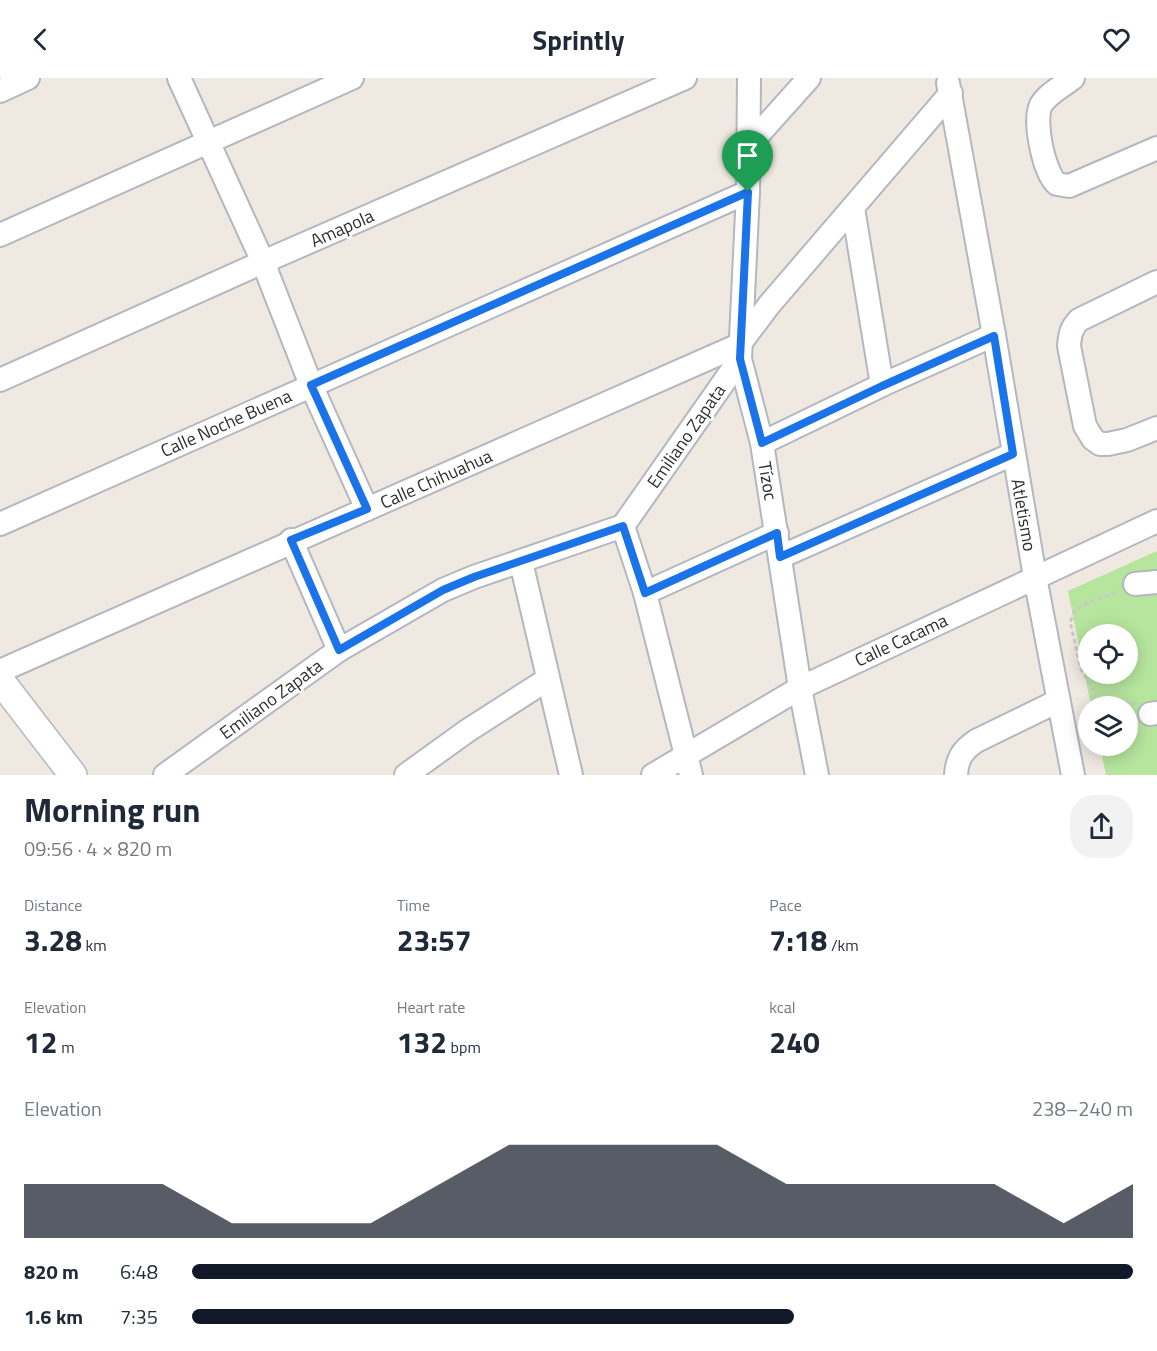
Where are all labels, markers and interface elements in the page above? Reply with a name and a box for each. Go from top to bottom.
text: Sprintly [533,19,624,60]
icon: back [24,23,57,56]
icon: heart [1100,23,1133,56]
pin [722,130,773,192]
icon: arrive [731,139,764,172]
street label: Amapola [306,202,378,254]
street label: Emiliano Zapata [640,378,732,494]
street label: Calle Noche Buena [156,382,296,464]
street label: Calle Chihuahua [376,442,496,516]
street label: Tízoc [751,459,785,503]
street label: Atletismo [1004,477,1044,553]
street label: Calle Cacama [850,607,952,673]
map controls [1078,624,1138,756]
button: locate [1078,624,1138,684]
street label: Emiliano Zapata [214,652,328,746]
button: layers [1078,696,1138,756]
text: Morning run [24,785,201,835]
button: share [1070,795,1133,858]
text: 09:56 · 4 × 820 m [24,833,172,864]
text: Distance [24,893,82,917]
text: Time [397,893,430,917]
text: Pace [769,893,802,917]
text: 3.28 [24,917,82,963]
text: 23:57 [397,917,472,963]
text: 7:18 [769,917,827,963]
text: km [82,933,107,957]
text: /km [827,933,859,957]
text: Elevation [24,995,86,1019]
text: Heart rate [397,995,465,1019]
text: kcal [769,995,795,1019]
text: 12 [24,1019,58,1065]
text: 132 [397,1019,447,1065]
text: 240 [769,1019,820,1065]
text: m [58,1035,75,1059]
text: bpm [447,1035,481,1059]
text: Elevation [24,1093,102,1124]
text: 238–240 m [1032,1093,1133,1124]
text: 820 m [24,1256,79,1287]
text: 6:48 [120,1256,158,1287]
text: 1.6 km [24,1301,83,1332]
text: 7:35 [120,1301,158,1332]

